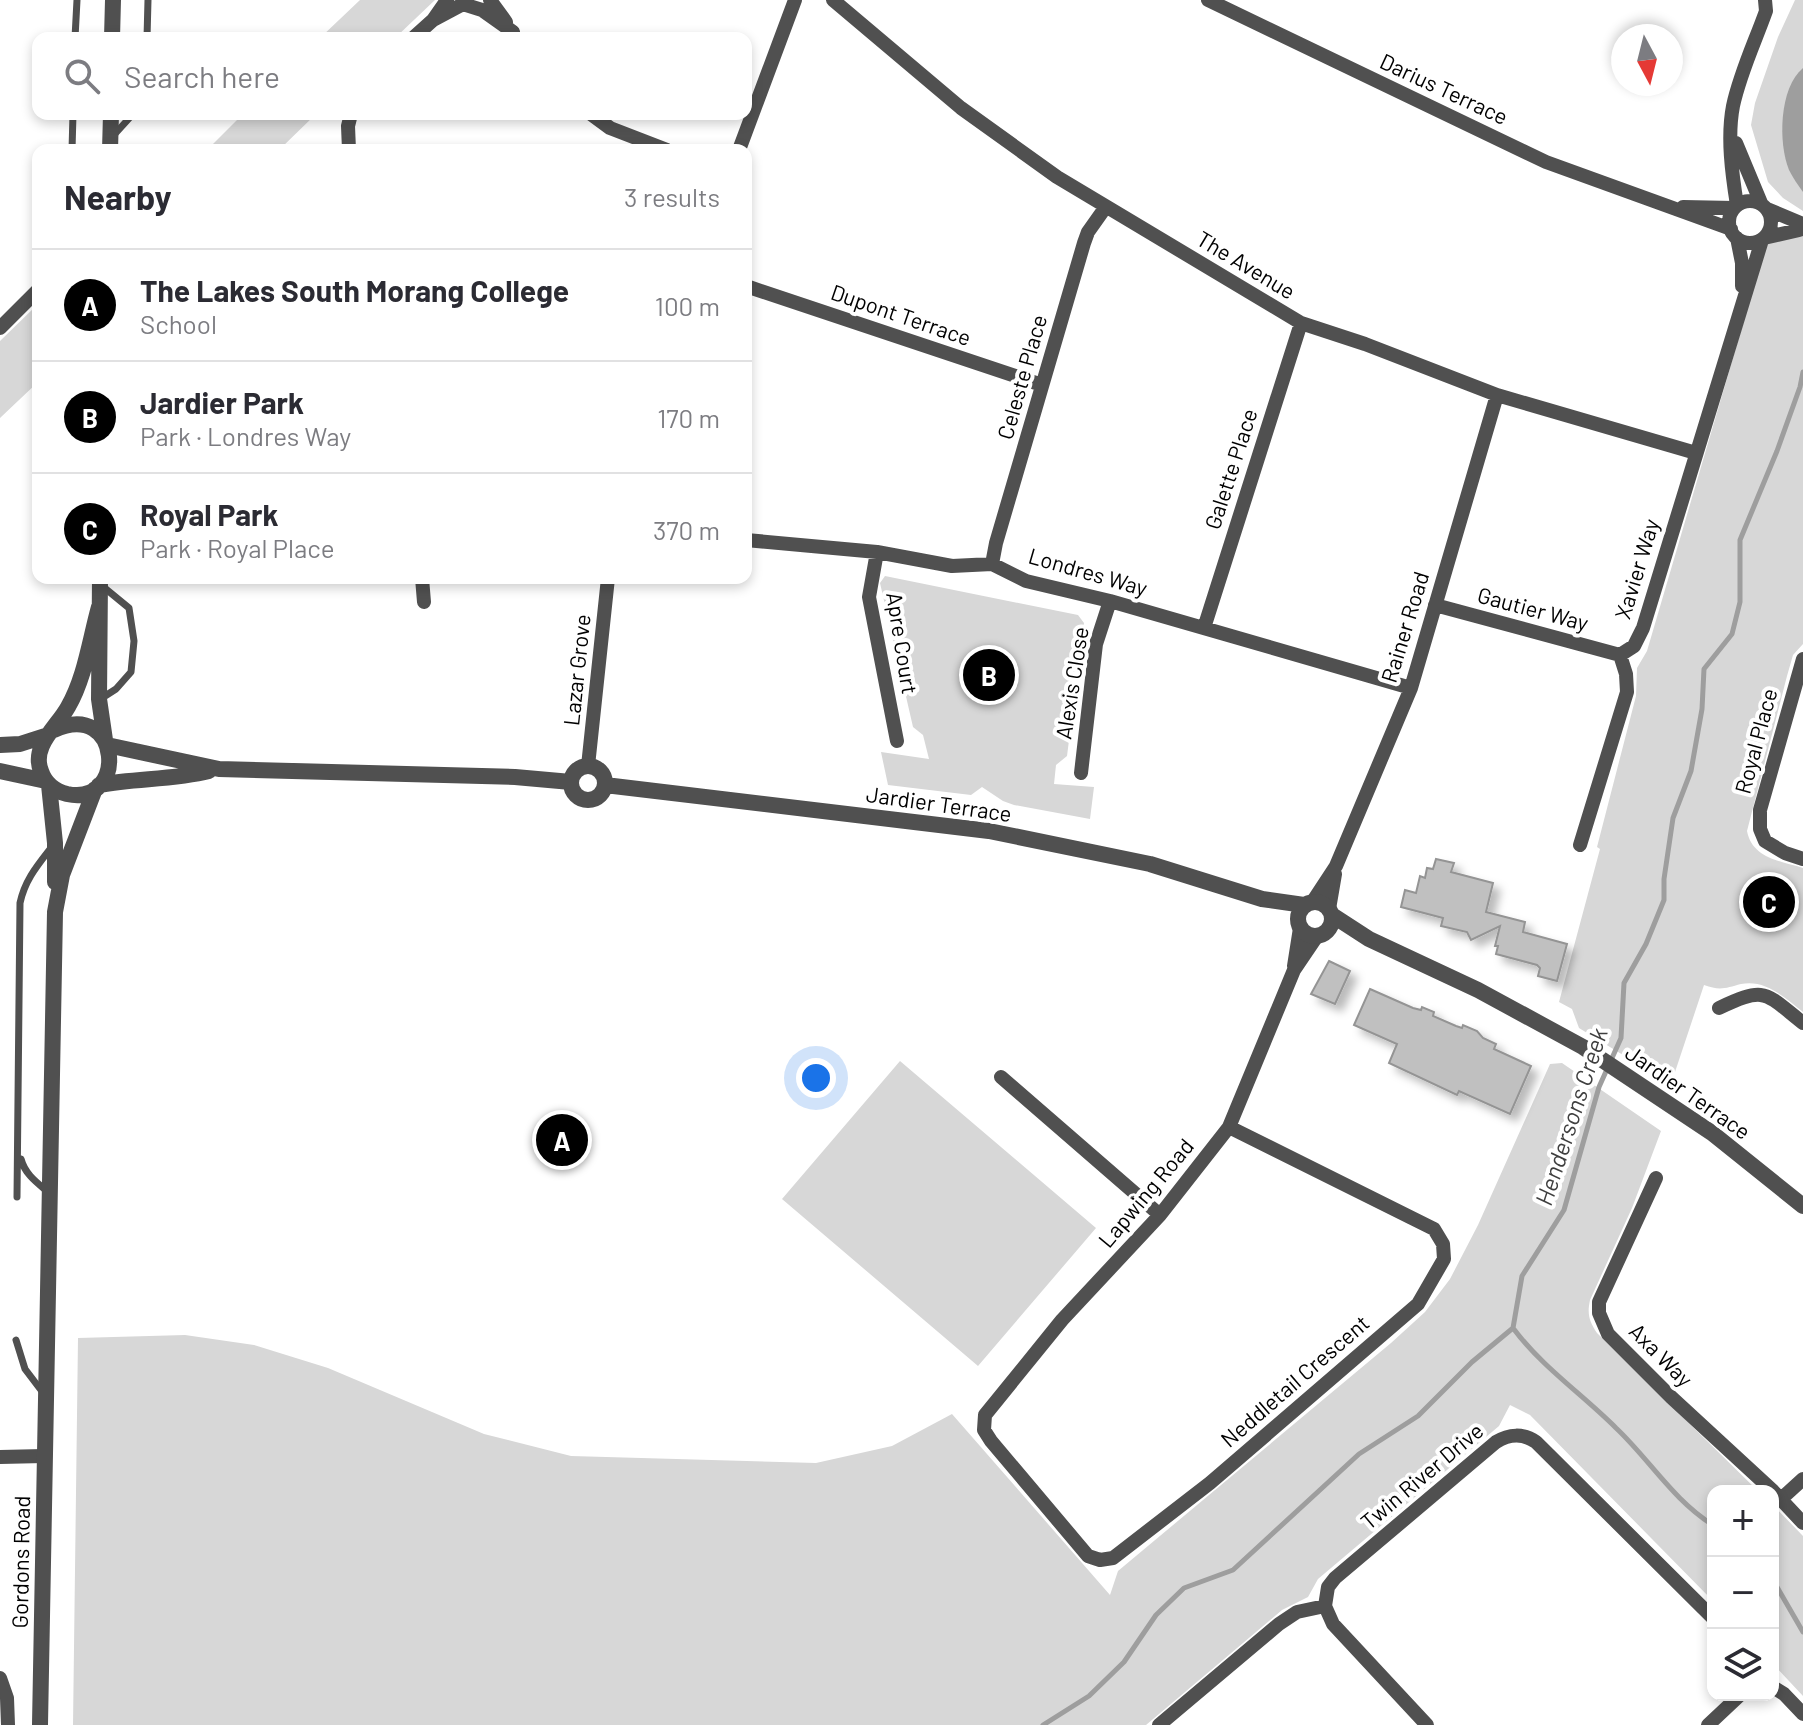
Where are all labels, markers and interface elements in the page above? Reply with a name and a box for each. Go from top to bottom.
north arrow [1611,24,1683,96]
search box [32,32,752,120]
street label: Darius Terrace [1376,47,1513,129]
icon: search [60,54,104,98]
text: Search here [124,58,280,94]
text: Nearby [64,176,172,217]
text: 3 results [624,181,720,212]
street label: The Avenue [1193,225,1300,304]
text: The Lakes South Morang College [140,272,569,308]
street label: Dupont Terrace [828,278,975,350]
text: A [81,290,99,321]
text: 100 m [655,290,720,321]
text: School [140,308,217,339]
street label: Celeste Place [991,311,1051,442]
text: Jardier Park [140,384,304,420]
text: B [82,402,98,433]
text: 170 m [657,402,720,433]
street label: Galette Place [1198,405,1262,532]
text: Park · Londres Way [140,420,351,451]
text: Royal Park [140,496,279,532]
text: C [82,514,98,545]
text: 370 m [653,514,720,545]
street label: Xavier Way [1608,515,1664,622]
text: Park · Royal Place [140,532,335,563]
street label: Londres Way [1026,542,1151,600]
street label: Rainer Road [1375,568,1433,685]
street label: Gautier Way [1475,581,1592,635]
street label: Apre Court [882,590,924,696]
street label: Lazar Grove [557,613,595,727]
street label: Alexis Close [1049,625,1093,741]
pin: B [963,645,1015,705]
street label: Royal Place [1729,685,1782,796]
street label: Jardier Terrace [865,780,1014,826]
pin: C [1743,872,1795,932]
water label: Hendersons Creek [1528,1024,1613,1209]
street label: Jardier Terrace [1621,1038,1756,1144]
your location [796,1058,836,1098]
pin: A [536,1110,588,1170]
street label: Lapwing Road [1092,1133,1198,1252]
street label: Neddletail Crescent [1215,1309,1374,1452]
street label: Axa Way [1625,1317,1699,1391]
street label: Twin River Drive [1355,1416,1488,1534]
map controls [1707,1485,1779,1701]
button: + [1707,1485,1779,1557]
street label: Gordons Road [6,1495,34,1629]
button: − [1707,1557,1779,1629]
button: layers [1707,1629,1779,1701]

